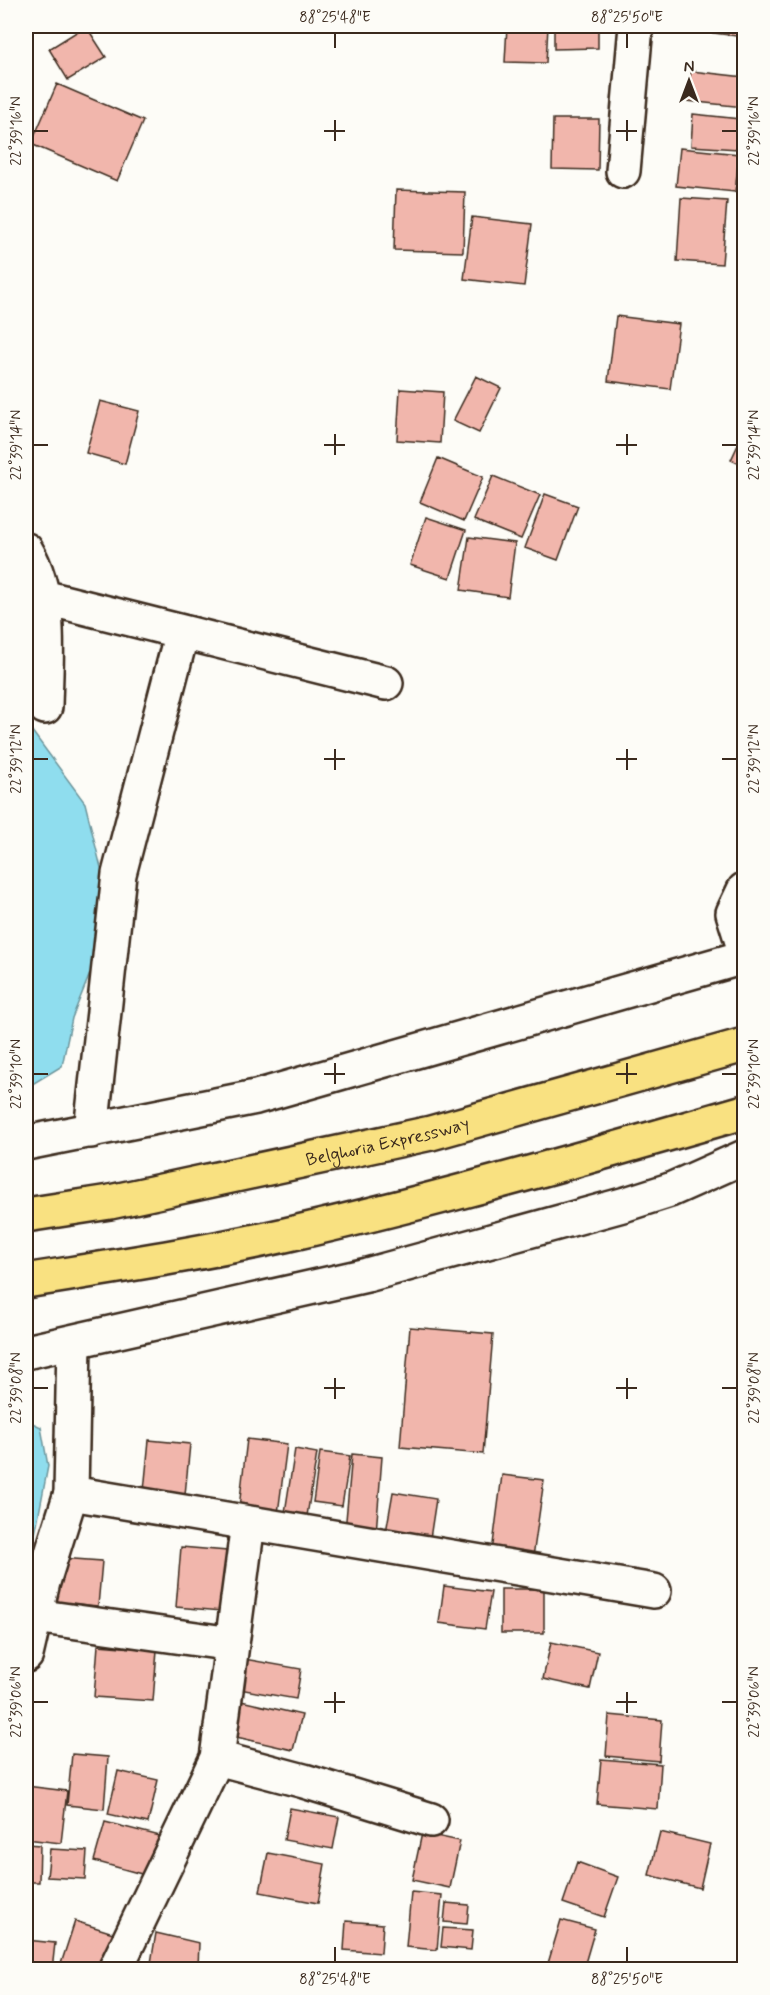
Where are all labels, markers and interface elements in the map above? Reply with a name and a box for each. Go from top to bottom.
text: 88°25'48"E [299,8,371,28]
text: 88°25'50"E [591,8,663,28]
north arrow [659,51,719,111]
text: N [684,57,694,78]
text: 22°39'16"N [7,96,27,166]
text: 22°39'16"N [745,96,765,166]
text: 22°39'14"N [7,410,27,480]
text: 22°39'14"N [745,410,765,480]
text: 22°39'12"N [7,724,27,794]
text: 22°39'12"N [745,724,765,794]
text: 22°39'10"N [7,1039,27,1109]
text: 22°39'10"N [745,1039,765,1109]
street label: Belghoria Expressway [304,1112,472,1173]
text: 22°39'08"N [7,1352,27,1424]
text: 22°39'08"N [745,1352,765,1424]
text: 22°39'06"N [7,1666,27,1738]
text: 22°39'06"N [745,1666,765,1738]
text: 88°25'48"E [299,1970,371,1990]
text: 88°25'50"E [591,1970,663,1990]

